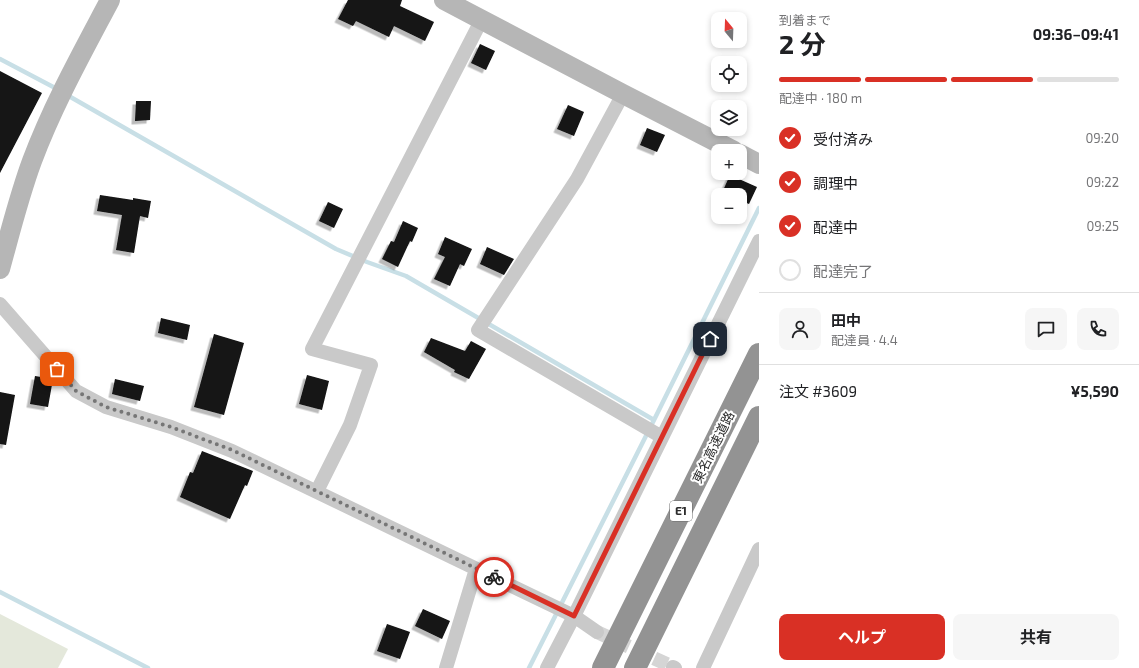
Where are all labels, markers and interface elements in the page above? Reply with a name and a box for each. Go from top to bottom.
north arrow [711,12,747,48]
map controls [711,12,747,224]
text: 到着まで [779,12,831,28]
text: 09:36–09:41 [1033,25,1119,43]
text: 2 分 [779,28,826,59]
button: locate [711,56,747,92]
text: 配達中 · 180 m [779,90,862,106]
button: layers [711,100,747,136]
icon: check [779,127,801,149]
text: 受付済み [813,130,873,148]
text: 09:20 [1086,130,1119,146]
button: + [711,144,747,180]
icon: check [779,171,801,193]
text: 調理中 [813,174,858,192]
text: 09:22 [1086,174,1119,190]
button: − [711,188,747,224]
icon: check [779,215,801,237]
text: 配達中 [813,218,858,236]
text: 09:25 [1086,218,1119,234]
text: 配達完了 [813,262,873,280]
button: person [779,308,821,350]
button: chat [1025,308,1067,350]
button: phone [1077,308,1119,350]
text: 田中 [831,311,861,329]
pin [693,322,727,356]
icon: home [699,328,721,350]
text: 配達員 · 4.4 [831,332,898,348]
pin [40,352,74,386]
icon: bag [46,358,68,380]
text: 注文 #3609 [779,382,857,400]
text: ¥5,590 [1071,382,1119,400]
street label: 東名高速道路 [689,408,737,486]
road number: E1 [670,501,692,521]
courier [474,557,514,597]
icon: bike [483,566,505,588]
button: ヘルプ [779,614,945,660]
button: 共有 [953,614,1119,660]

